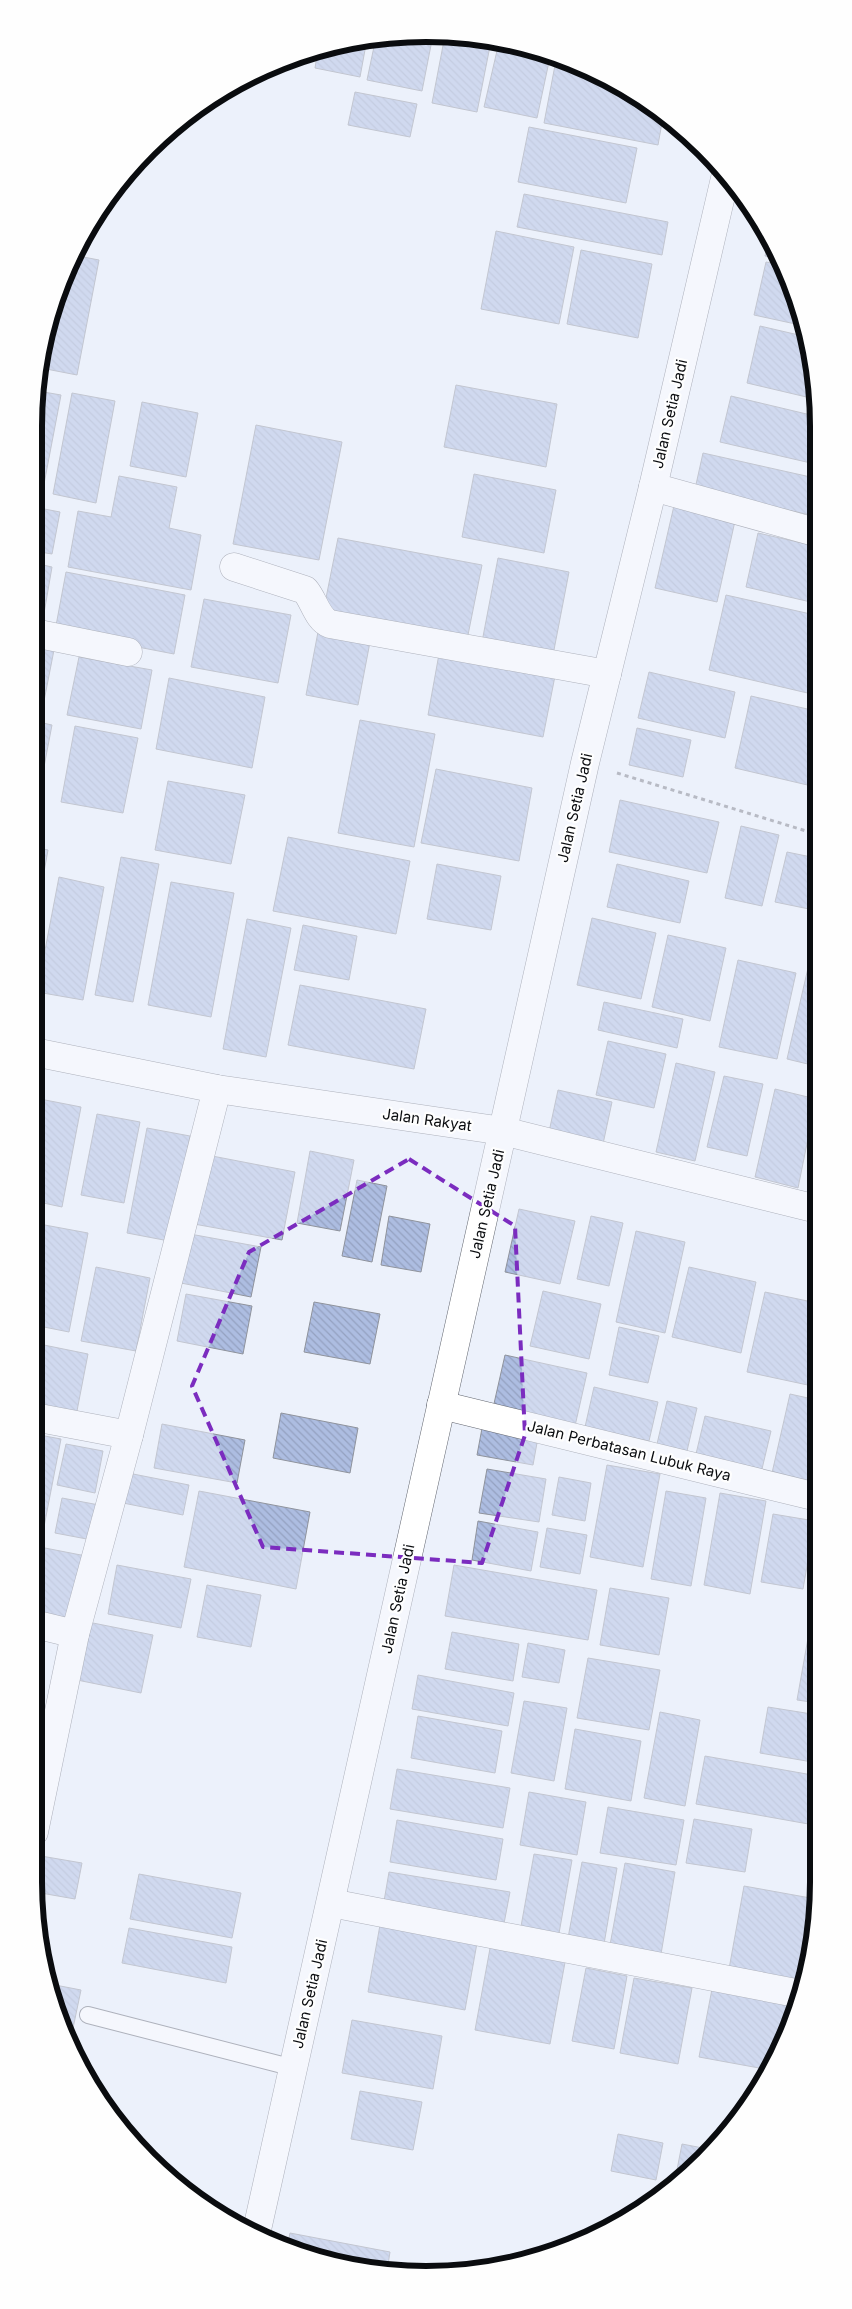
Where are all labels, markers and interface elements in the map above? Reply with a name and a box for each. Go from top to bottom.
street label: Jalan Setia Jadi [648,357,691,470]
street label: Jalan Setia Jadi [553,751,596,864]
street label: Jalan Rakyat [381,1104,473,1135]
street label: Jalan Setia Jadi [465,1147,508,1260]
street label: Jalan Perbatasan Lubuk Raya [525,1416,733,1485]
street label: Jalan Setia Jadi [377,1542,418,1655]
street label: Jalan Setia Jadi [288,1937,331,2050]

